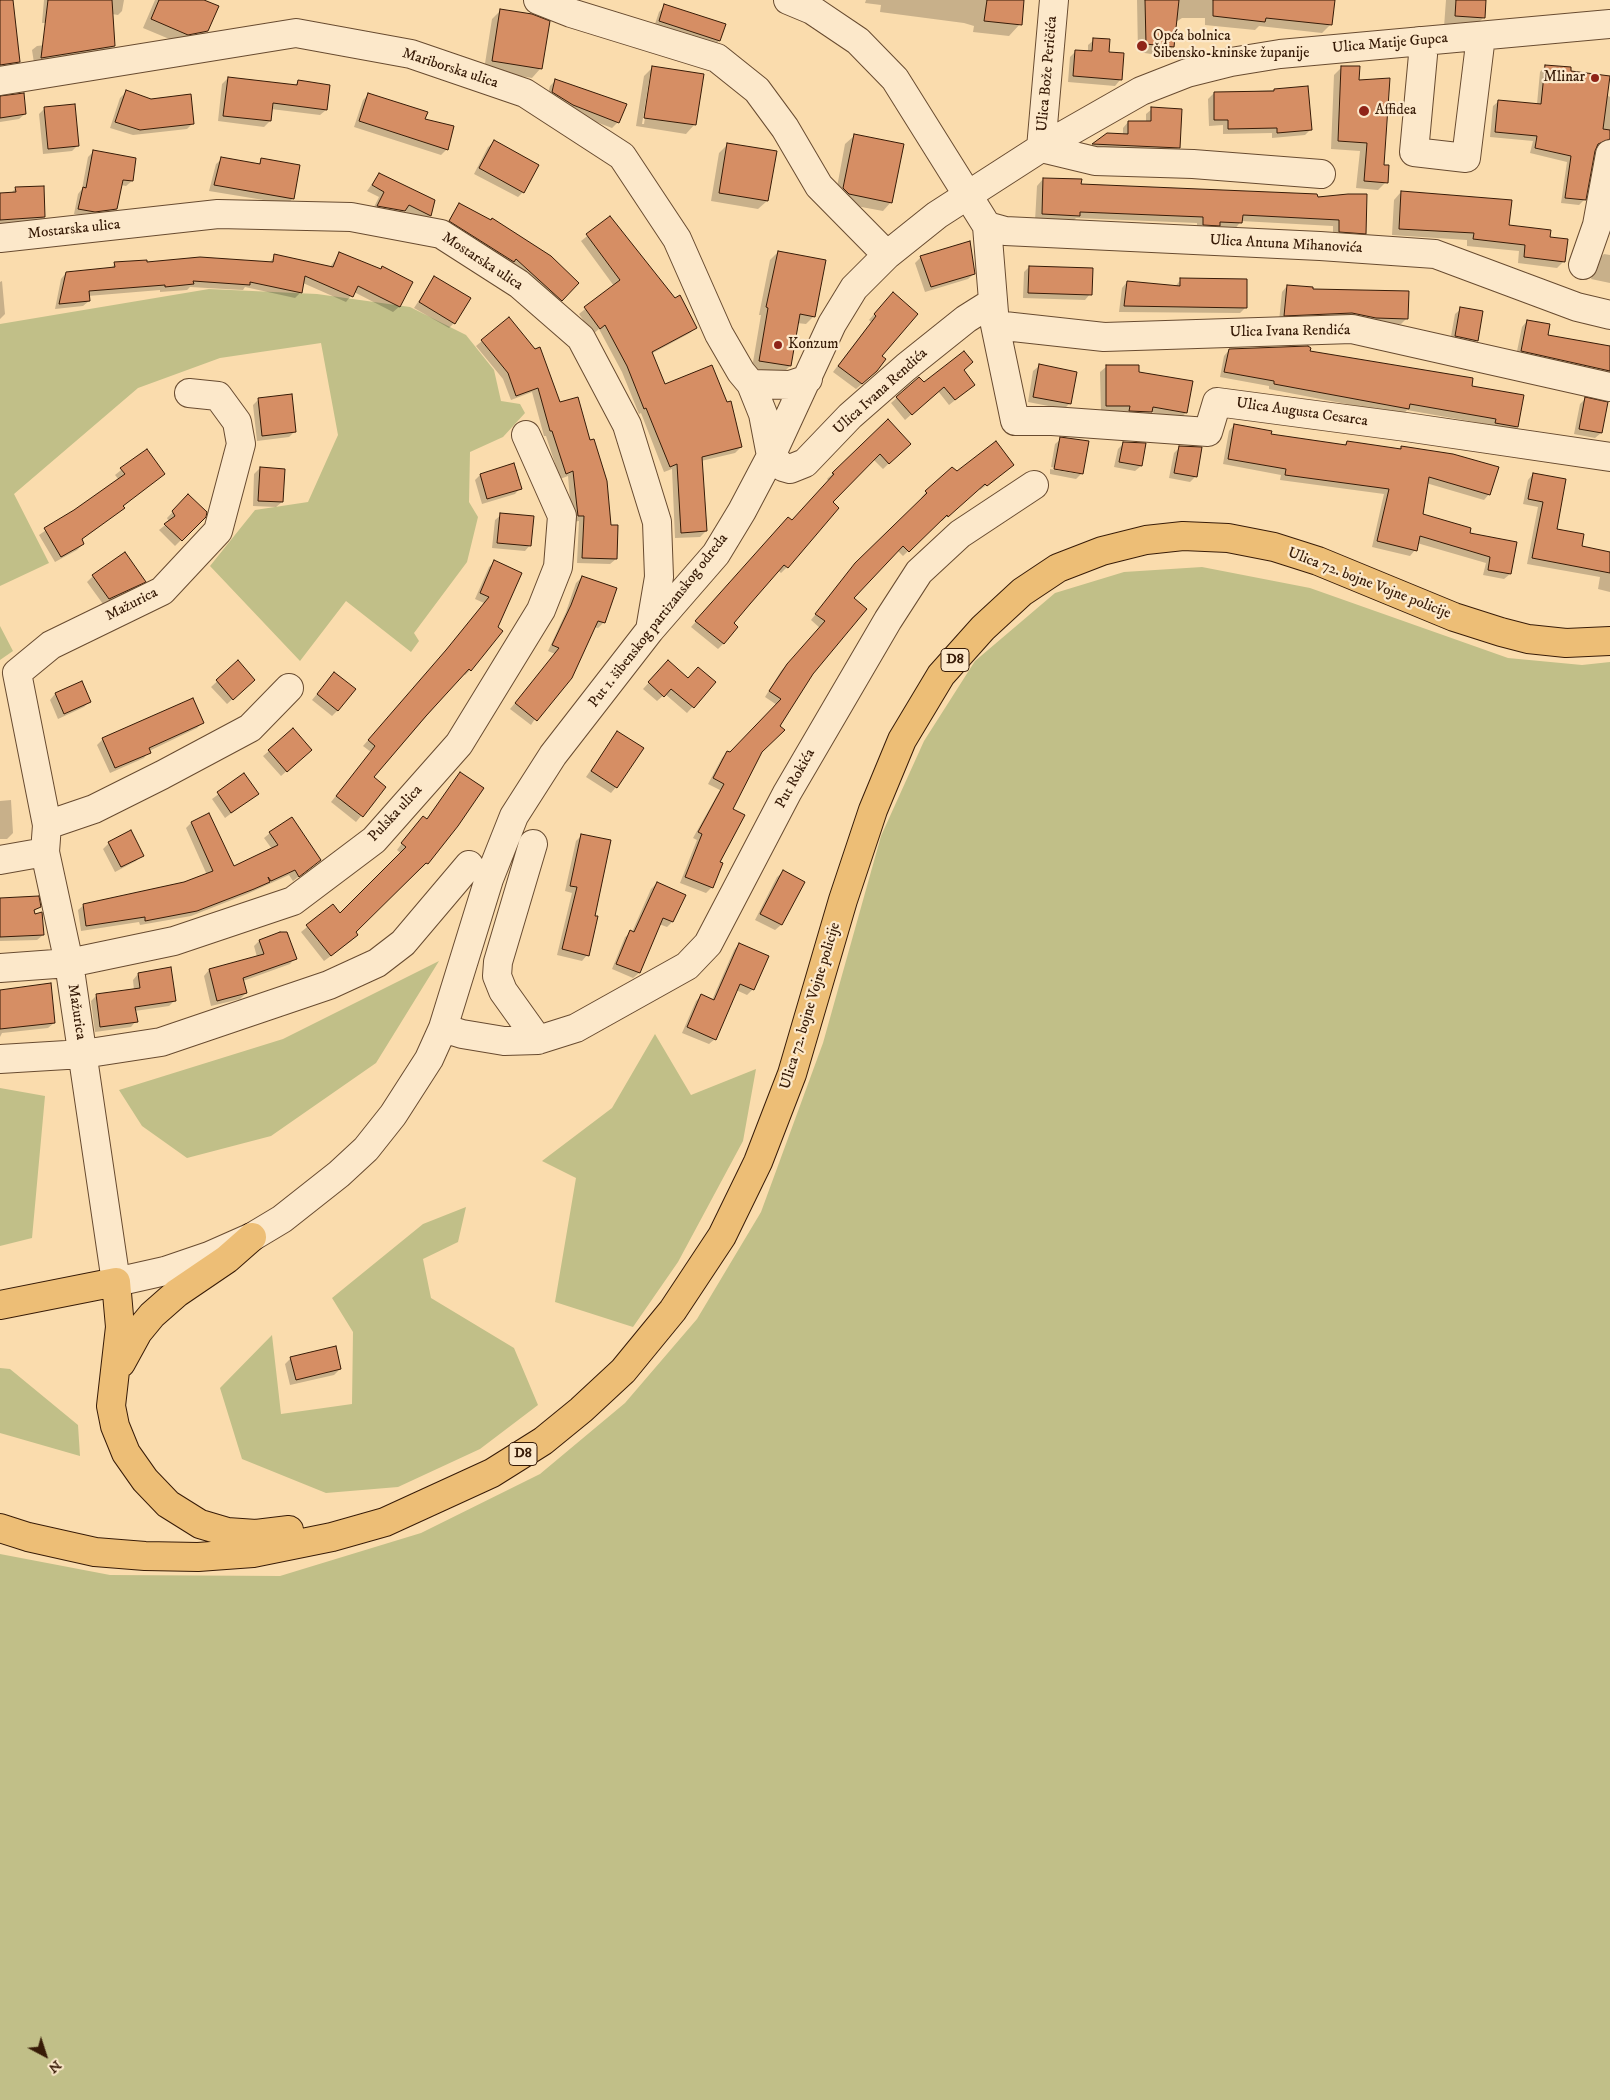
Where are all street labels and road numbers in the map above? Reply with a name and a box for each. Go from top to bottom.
street label: Ulica Bože Peričića [1034,15,1062,133]
street label: Ulica Matije Gupca [1331,30,1449,58]
street label: Mariborska ulica [400,45,500,93]
street label: Mostarska ulica [27,216,121,244]
street label: Mostarska ulica [438,229,526,295]
street label: Ulica Antuna Mihanovića [1209,232,1363,258]
street label: Ulica Ivana Rendića [1230,322,1350,342]
street label: Ulica Ivana Rendića [830,345,932,439]
street label: Ulica Augusta Cesarca [1235,395,1369,431]
street label: Put 1. šibenskog partizanskog odreda [586,530,732,712]
street label: Ulica 72. bojne Vojne policije [1285,545,1453,623]
street label: Mažurica [103,584,161,626]
road number: D8 [941,648,969,672]
street label: Put Rokića [772,746,820,812]
street label: Pulska ulica [365,782,427,846]
street label: Ulica 72. bojne Vojne policije [777,920,845,1092]
street label: Mažurica [63,983,89,1041]
road number: D8 [509,1442,537,1466]

